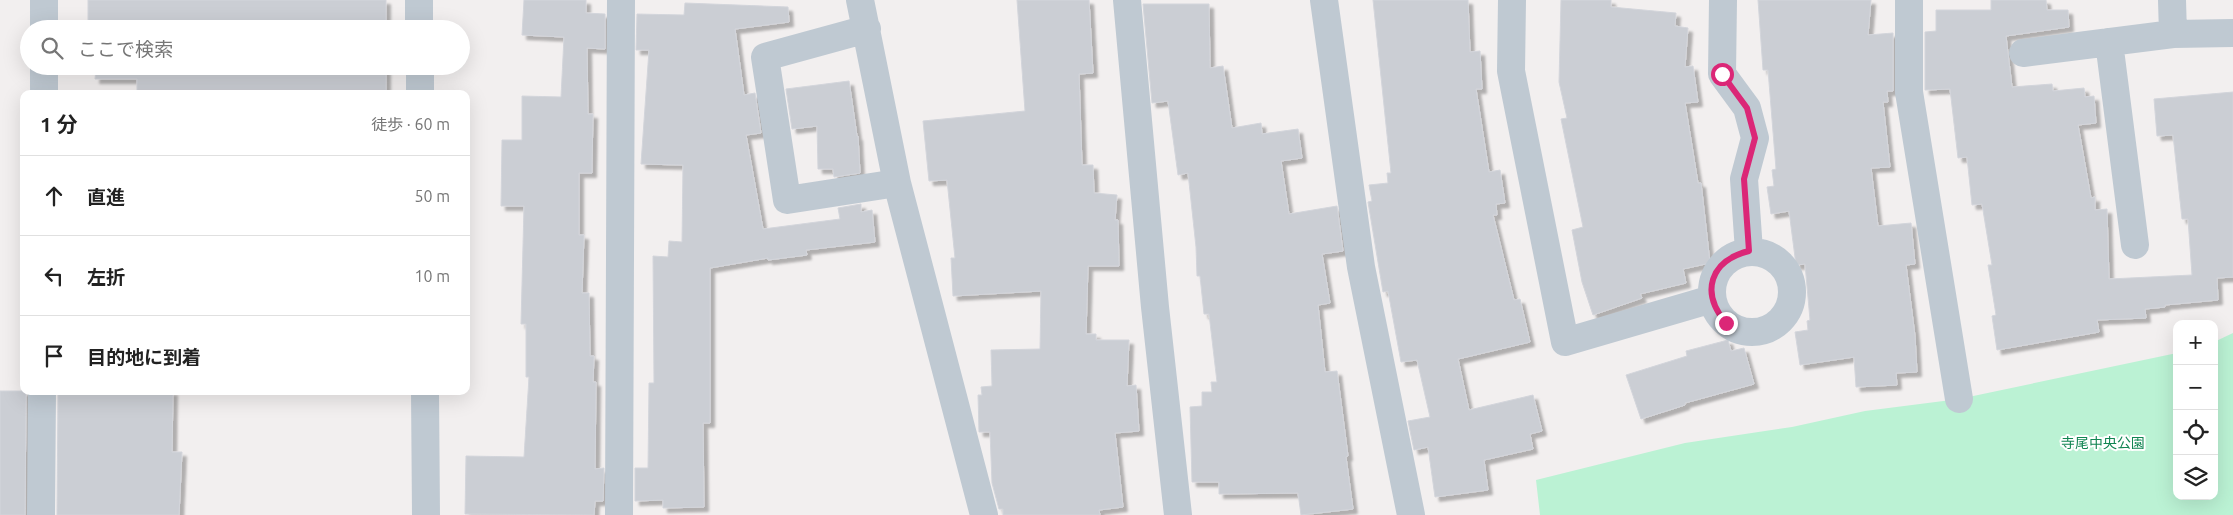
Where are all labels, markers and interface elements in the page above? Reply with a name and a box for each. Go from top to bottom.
search box [20,20,470,75]
icon: search [38,34,66,62]
text: ここで検索 [78,38,173,60]
route start [1711,63,1734,86]
text: 1 分 [40,112,78,136]
text: 徒歩 · 60 m [371,115,450,133]
icon: ahead [40,182,68,210]
text: 直進 [87,186,125,208]
text: 50 m [414,187,450,205]
icon: left [40,262,68,290]
text: 左折 [87,266,125,288]
text: 10 m [414,267,450,285]
route end [1715,312,1738,335]
map controls [2173,320,2218,500]
button: + [2173,320,2218,365]
icon: arrive [40,342,68,370]
text: 目的地に到着 [87,346,201,368]
button: − [2173,365,2218,410]
button: locate [2173,410,2218,455]
park label: 寺尾中央公園 [2061,435,2145,451]
button: layers [2173,455,2218,500]

